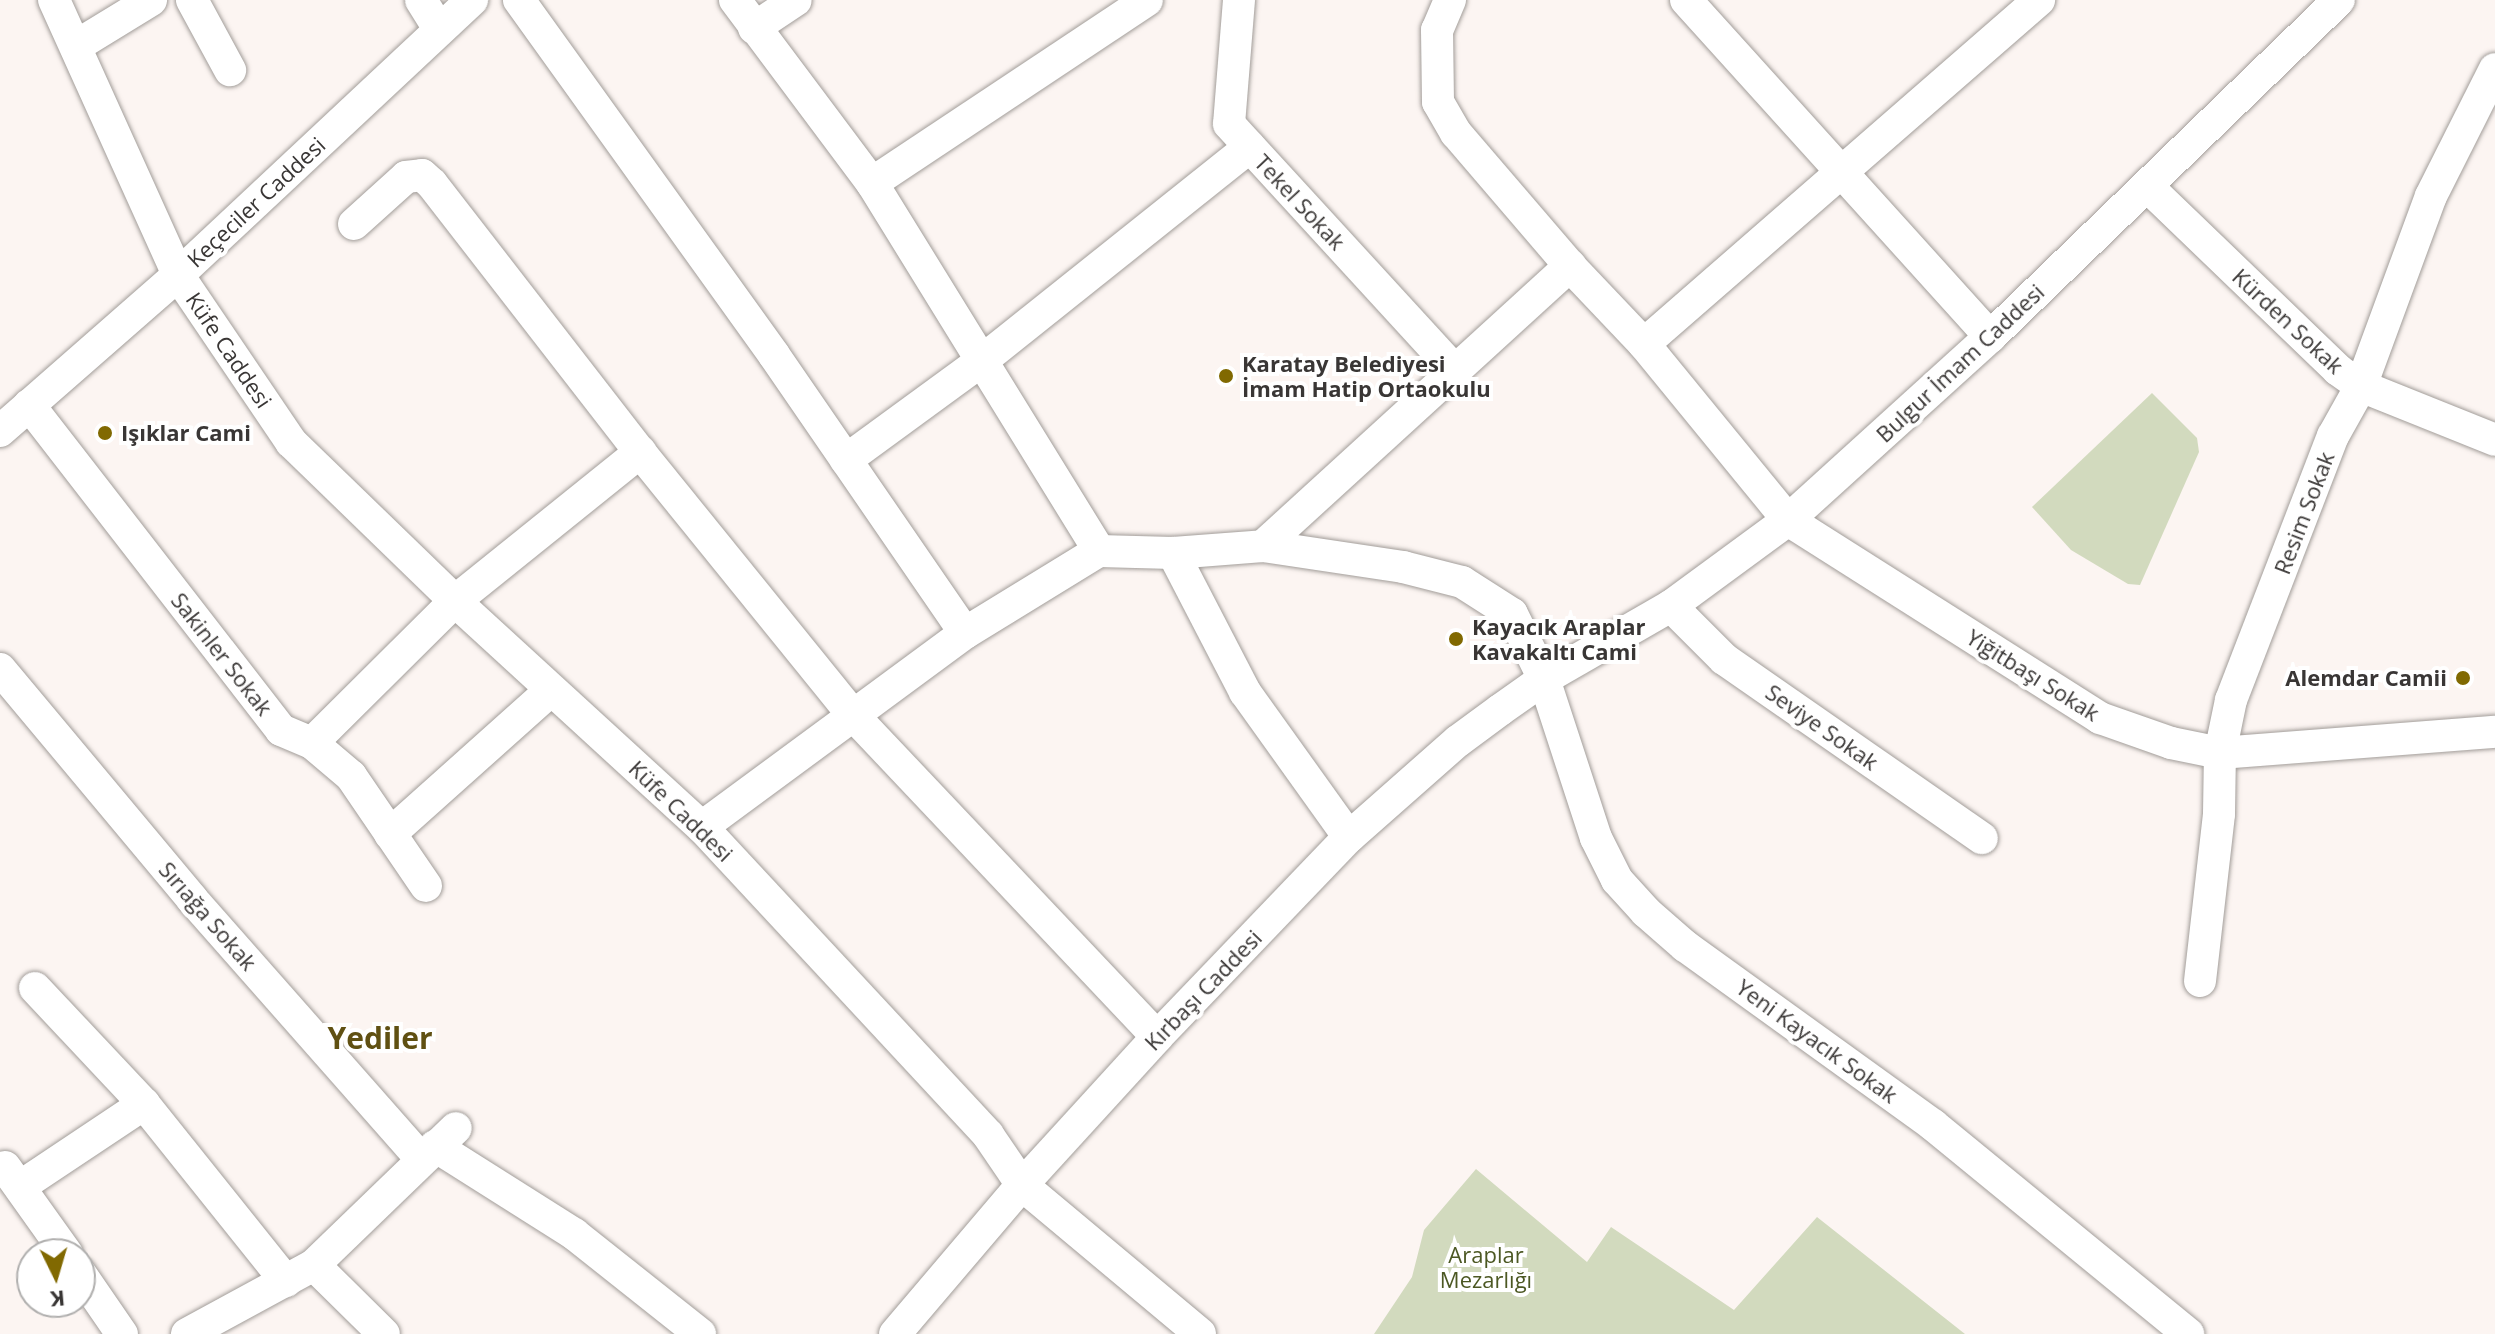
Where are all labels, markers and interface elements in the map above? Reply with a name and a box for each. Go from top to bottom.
street label: Keçeciler Caddesi [182,131,330,273]
street label: Tekel Sokak [1249,149,1351,255]
street label: Kürden Sokak [2227,263,2349,379]
street label: Bulgur İmam Caddesi [1871,278,2049,448]
street label: Küfe Caddesi [181,287,277,413]
place label: Karatay Belediyesi İmam Hatip Ortaokulu [1242,350,1491,402]
marker: Karatay Belediyesi İmam Hatip Ortaokulu [1217,367,1235,385]
place label: Işıklar Cami [121,420,251,446]
marker: Işıklar Cami [96,424,114,442]
street label: Resim Sokak [2269,448,2339,578]
street label: Sakinler Sokak [166,588,278,720]
place label: Kayacık Araplar Kavakaltı Cami [1472,613,1645,664]
street label: Yiğitbaşı Sokak [1962,624,2104,726]
marker: Kayacık Araplar Kavakaltı Cami [1447,630,1465,648]
place label: Alemdar Camii [2285,665,2447,691]
marker: Alemdar Camii [2454,669,2472,687]
street label: Seviye Sokak [1761,679,1883,775]
street label: Küfe Caddesi [624,755,738,867]
street label: Sırıağa Sokak [154,856,262,976]
street label: Kırbaşı Caddesi [1139,924,1267,1056]
street label: Yeni Kayacık Sokak [1731,974,1903,1108]
district label: Yediler [327,1020,433,1056]
north arrow [16,1238,96,1318]
park label: Araplar Mezarlığı [1440,1241,1532,1292]
text: K [49,1284,67,1315]

